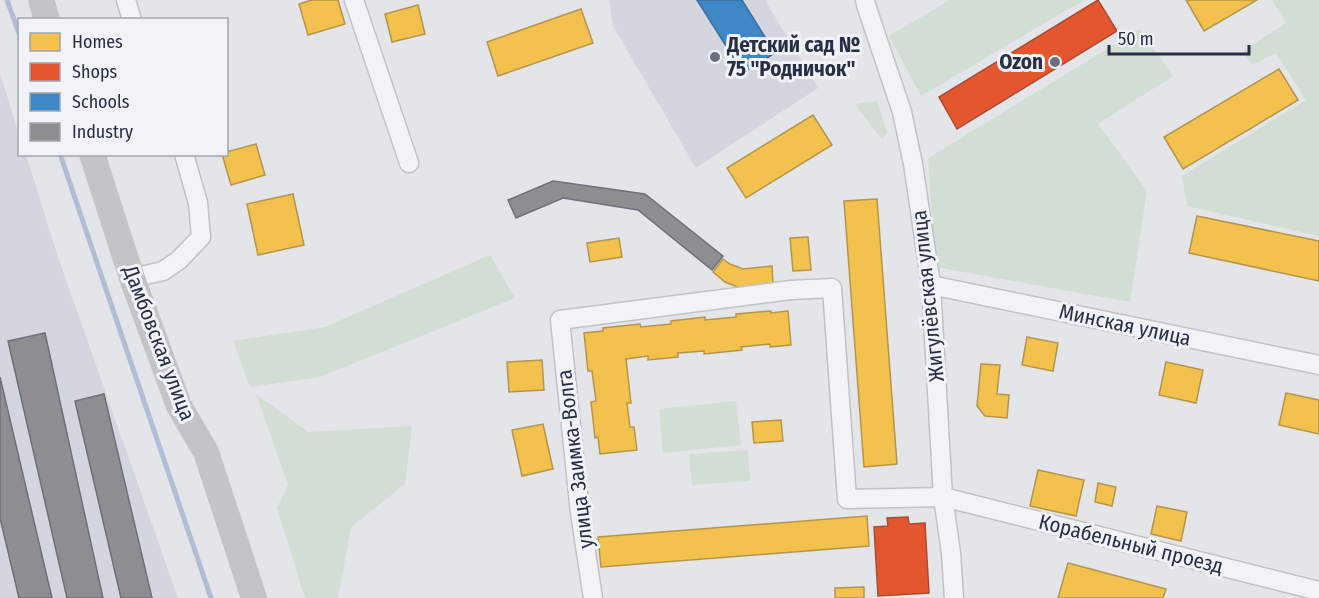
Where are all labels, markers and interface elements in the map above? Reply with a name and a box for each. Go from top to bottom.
legend [18,18,228,156]
scale bar [1109,18,1248,56]
text: 50 m [1118,28,1154,50]
text: Homes [72,31,123,53]
place label: Детский сад № 75 "Родничок" [726,32,860,82]
place label: Ozon [999,49,1043,75]
marker: Детский сад № 75 "Родничок" [708,50,722,64]
marker: Ozon [1048,55,1062,69]
text: Shops [72,61,117,83]
text: Schools [72,91,130,113]
text: Industry [72,121,133,143]
street label: Жигулёвская улица [906,209,950,383]
street label: Дамбовская улица [117,261,201,424]
street label: Минская улица [1057,298,1193,352]
street label: улица Заимка-Волга [551,368,599,550]
street label: Корабельный проезд [1036,509,1226,579]

